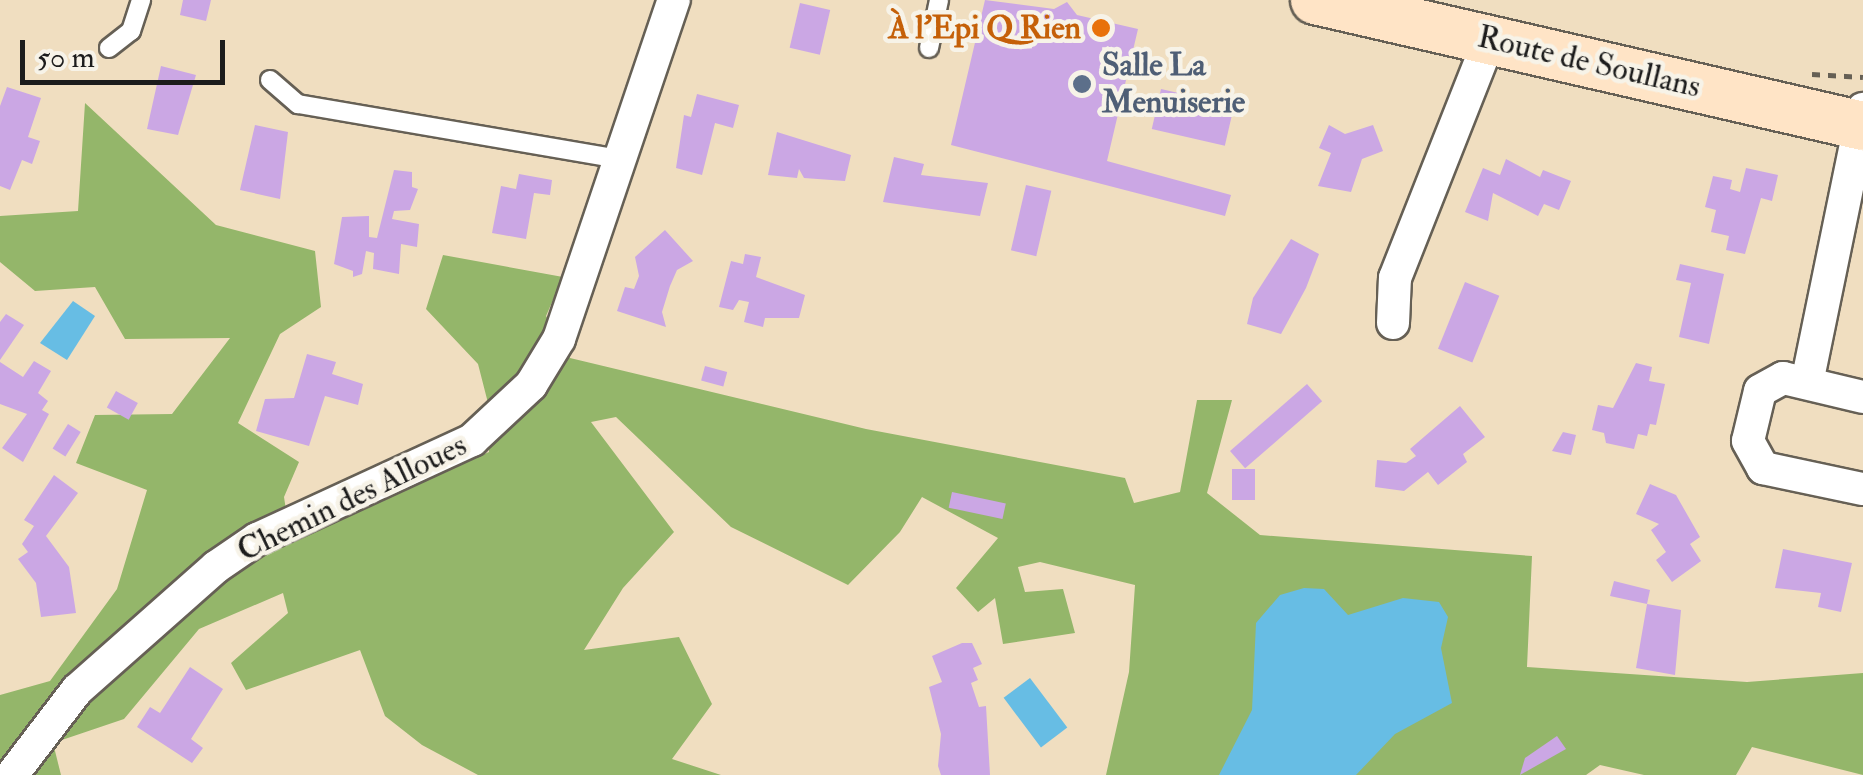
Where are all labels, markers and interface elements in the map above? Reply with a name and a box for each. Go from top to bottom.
place label: À l'Epi Q Rien [888,9,1081,47]
marker: À l'Epi Q Rien [1090,17,1112,39]
street label: Route de Soullans [1474,18,1704,106]
scale bar [25,20,230,82]
text: 50 m [37,39,95,76]
place label: Salle La Menuiserie [1102,47,1245,122]
marker: Salle La Menuiserie [1071,73,1093,95]
street label: Chemin des Alloues [231,426,473,570]

